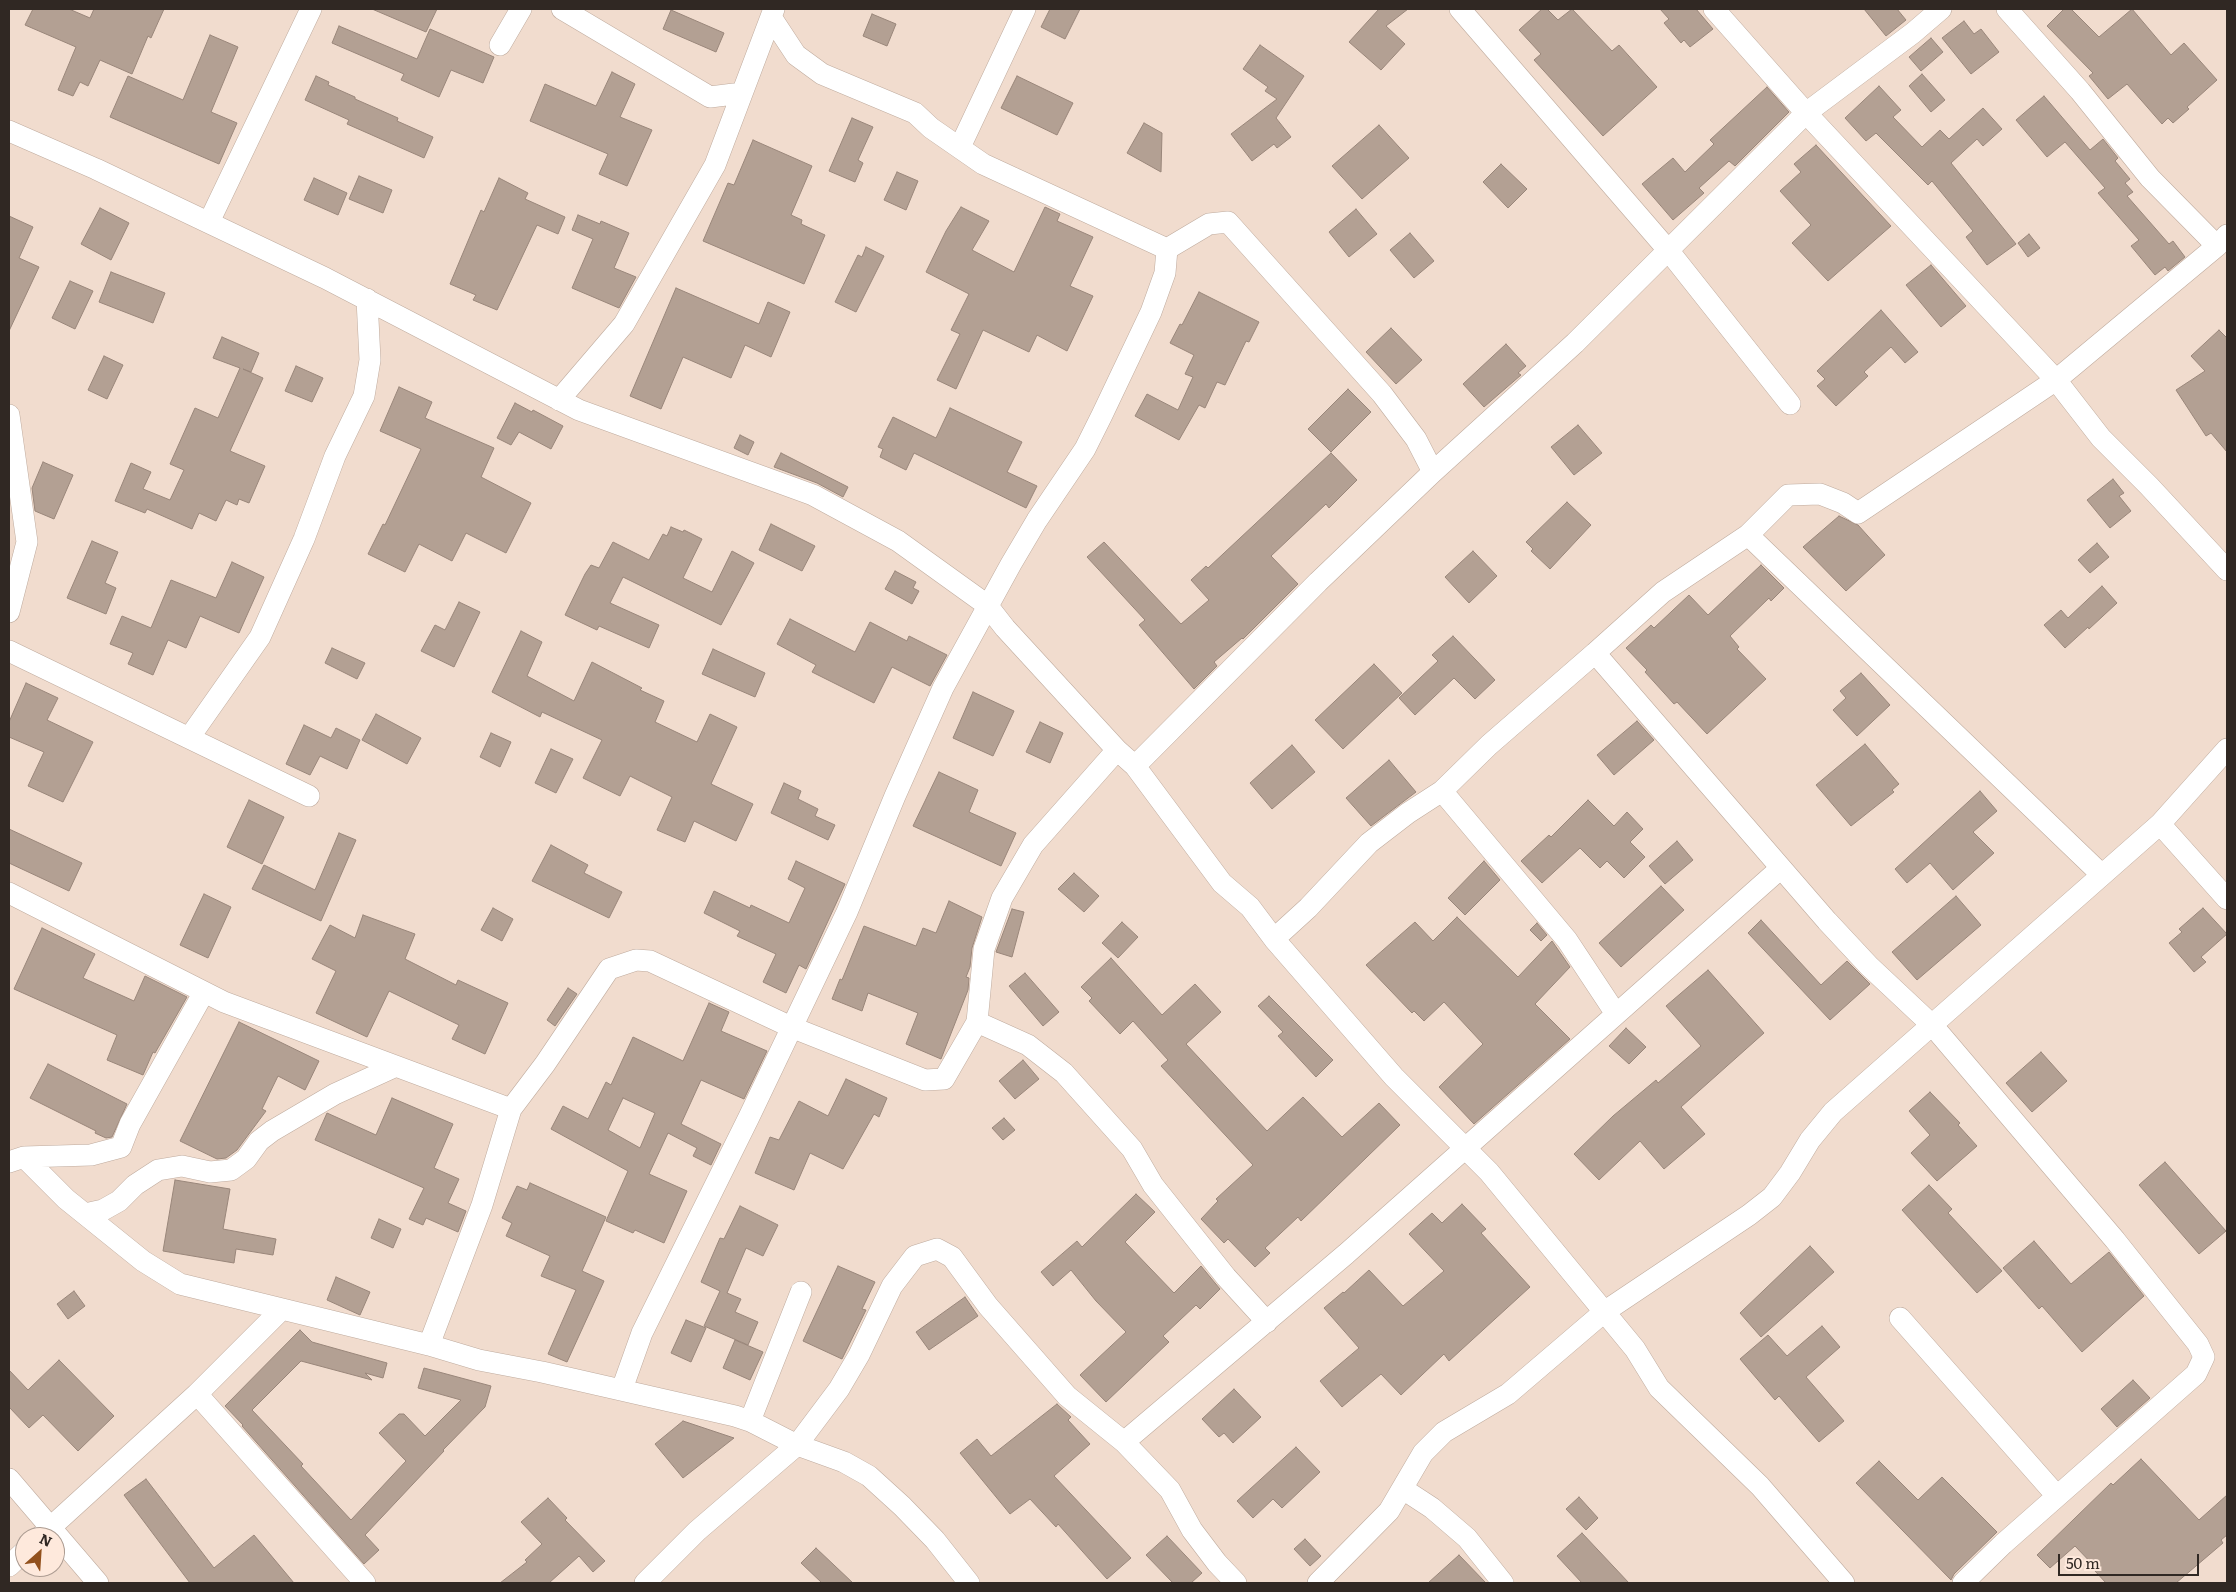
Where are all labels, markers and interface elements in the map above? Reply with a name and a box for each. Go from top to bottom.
north arrow [15,1527,65,1577]
text: N [36,1528,56,1551]
scale bar [2061,1544,2202,1576]
text: 50 m [2066,1551,2100,1574]

